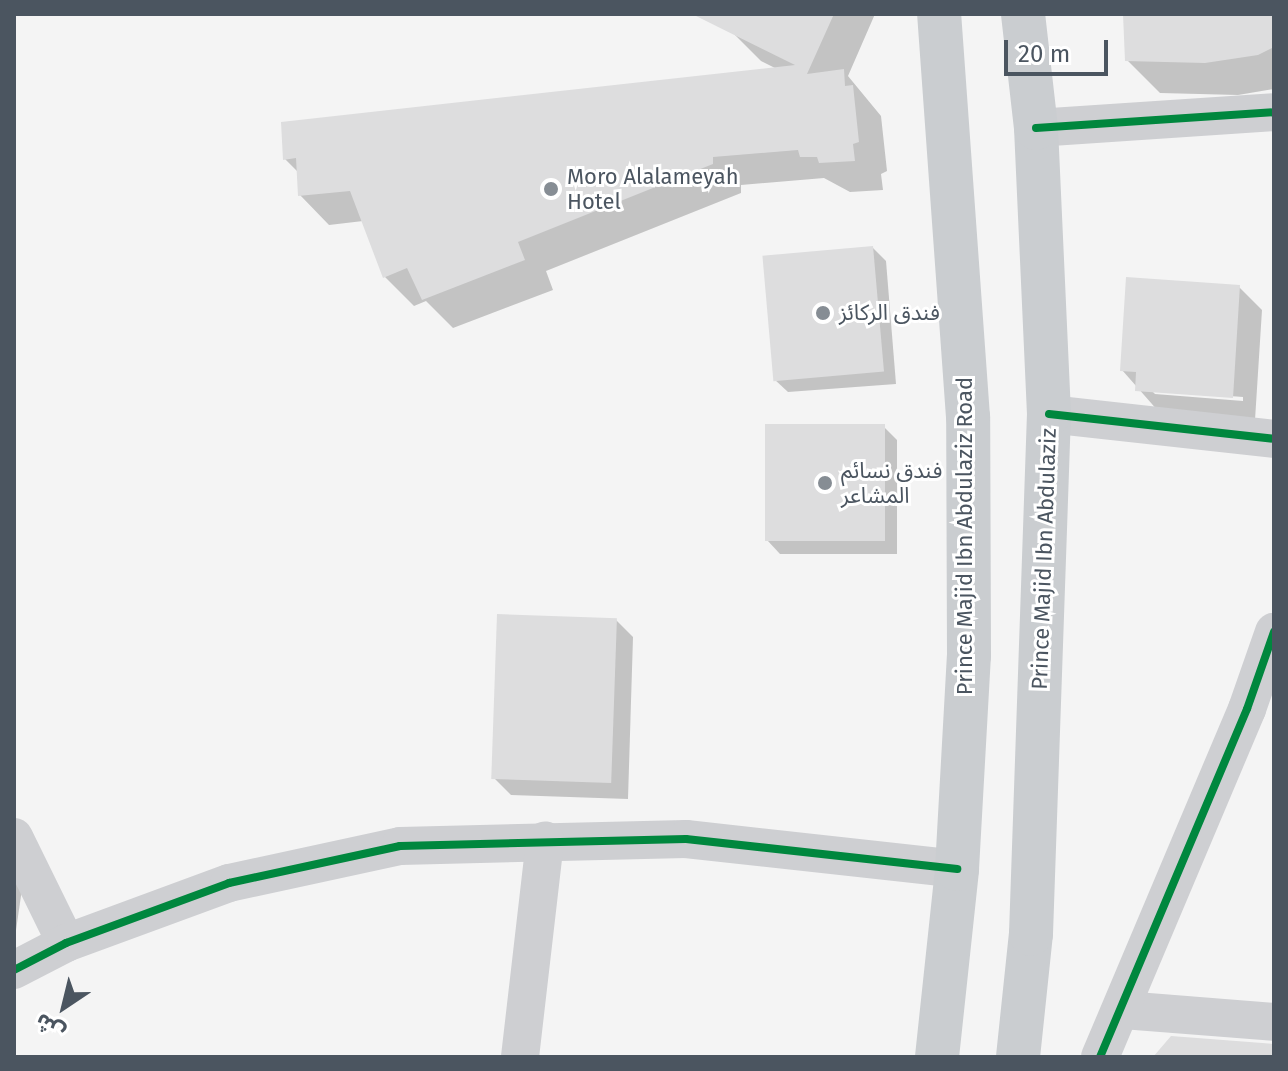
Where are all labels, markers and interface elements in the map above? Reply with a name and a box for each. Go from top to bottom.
scale bar [1008,24,1112,74]
text: 20 m [1018,40,1070,68]
place label: Moro Alalameyah Hotel [567,163,739,214]
marker: Moro Alalameyah Hotel [542,180,560,198]
place label: فندق الركائز [839,300,940,326]
marker: فندق الركائز [814,304,832,322]
street label: Prince Majid Ibn Abdulaziz Road [952,377,978,695]
street label: Prince Majid Ibn Abdulaziz [1026,428,1062,690]
place label: فندق نسائم المشاعر [841,457,942,508]
marker: فندق نسائم المشاعر [816,474,834,492]
north arrow [24,967,104,1047]
text: ش [30,1007,70,1047]

